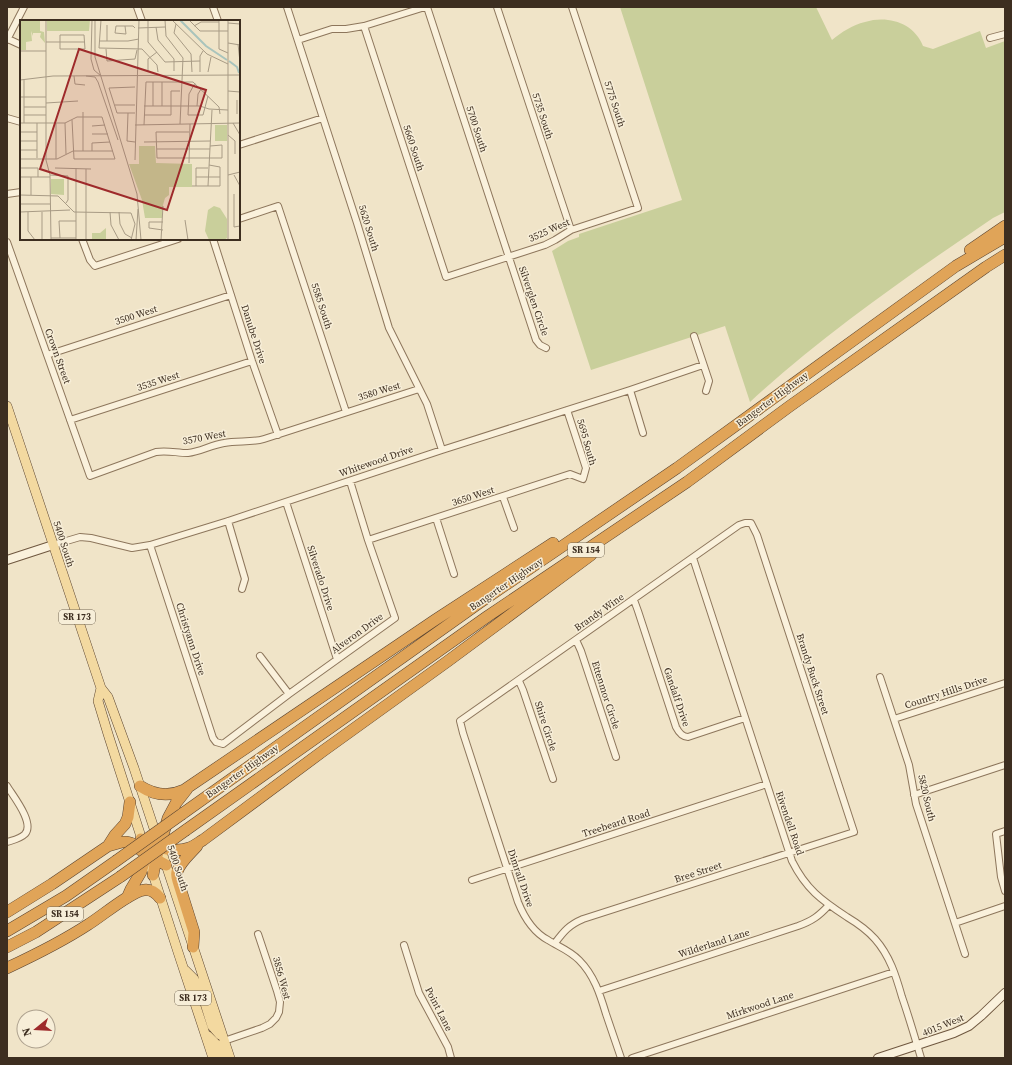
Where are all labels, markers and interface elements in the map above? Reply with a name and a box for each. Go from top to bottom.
inset map [20,20,240,240]
street label: 5775 South [601,79,629,129]
street label: 5735 South [529,91,557,141]
street label: 5700 South [463,104,491,154]
street label: 5660 South [400,123,428,173]
street label: 5620 South [356,203,382,253]
street label: 3525 West [526,215,572,245]
street label: Silverglen Circle [516,264,552,338]
street label: 5585 South [308,281,336,331]
street label: 3500 West [113,302,159,328]
street label: Danube Drive [238,303,270,365]
street label: Crown Street [42,327,74,386]
street label: 3535 West [135,368,181,394]
street label: Bangerter Highway [733,368,811,430]
street label: 3580 West [356,378,402,404]
street label: 5695 South [574,417,600,467]
street label: 3570 West [181,426,227,448]
street label: Whitewood Drive [337,442,415,480]
street label: 3650 West [450,483,496,509]
street label: 5400 South [50,519,78,569]
road number: SR 154 [568,543,604,557]
street label: Silverado Drive [304,544,338,612]
street label: Bangerter Highway [467,554,546,613]
street label: Brandy Wine [572,590,626,634]
street label: Christyann Drive [173,601,209,677]
road number: SR 173 [59,610,95,624]
street label: Alveron Drive [328,610,386,656]
street label: Brandy Buck Street [794,632,833,717]
street label: Ettenmor Circle [589,659,623,731]
street label: Gandalf Drive [661,666,693,728]
street label: Country Hills Drive [903,673,989,711]
street label: Shire Circle [532,699,560,753]
street label: Bangerter Highway [203,740,282,801]
street label: 5820 South [915,773,939,823]
street label: Rivendell Road [773,789,807,857]
street label: Treebeard Road [580,806,652,840]
street label: 5400 South [164,843,192,893]
street label: Dimrall Drive [505,847,537,909]
street label: Bree Street [673,858,724,886]
road number: SR 154 [47,907,83,921]
street label: Wilderland Lane [677,925,751,961]
street label: 3856 West [270,955,294,1001]
street label: Point Lane [422,985,456,1033]
street label: Mirkwood Lane [725,988,795,1022]
road number: SR 173 [175,991,211,1005]
north arrow [16,1009,56,1049]
street label: 4015 West [920,1011,966,1039]
text: N [19,1026,35,1038]

